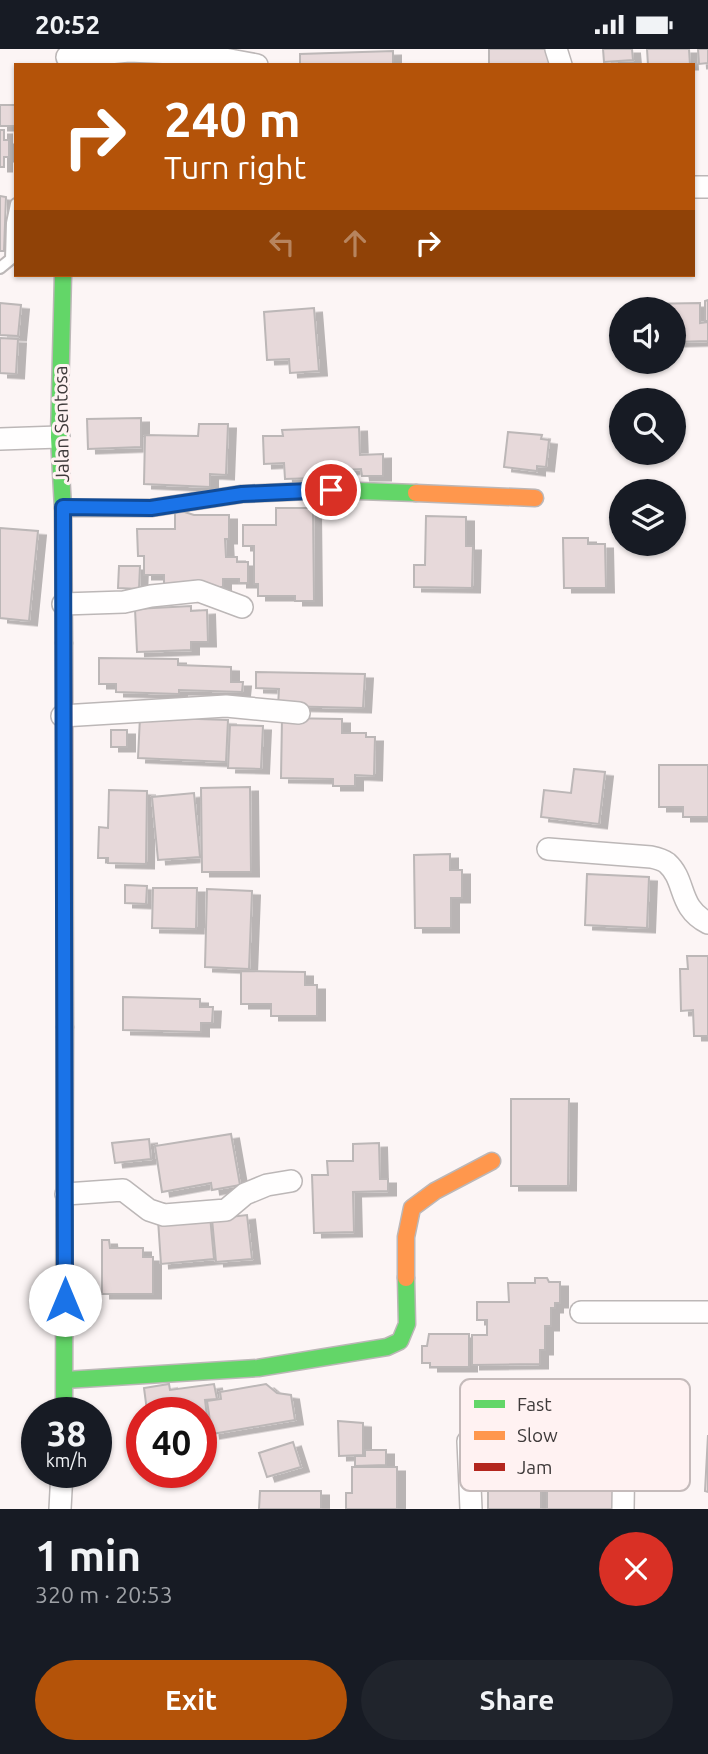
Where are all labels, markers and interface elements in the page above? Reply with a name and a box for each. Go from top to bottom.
text: 20:52 [35,10,100,39]
icon: right [49,91,140,182]
text: 240 m [164,91,301,146]
text: Turn right [164,149,306,185]
icon: left [263,224,301,262]
icon: ahead [336,224,374,262]
icon: right [409,224,447,262]
map controls [609,297,686,556]
button: sound [609,297,686,374]
street label: Jalan Sentosa [49,365,73,483]
button: search [609,388,686,465]
pin [301,460,361,520]
icon: arrive [312,471,350,509]
button: layers [609,479,686,556]
position arrow [28,1263,102,1337]
legend [460,1379,690,1491]
text: Fast [517,1393,552,1415]
speed limit sign: 40 [126,1397,217,1488]
text: 38 [47,1413,86,1453]
text: Slow [517,1424,558,1446]
text: km/h [46,1450,87,1470]
text: Jam [517,1456,553,1478]
text: 1 min [35,1532,141,1579]
button: close [599,1532,673,1606]
text: 320 m · 20:53 [35,1582,173,1607]
button: Exit [35,1660,347,1740]
button: Share [361,1660,673,1740]

